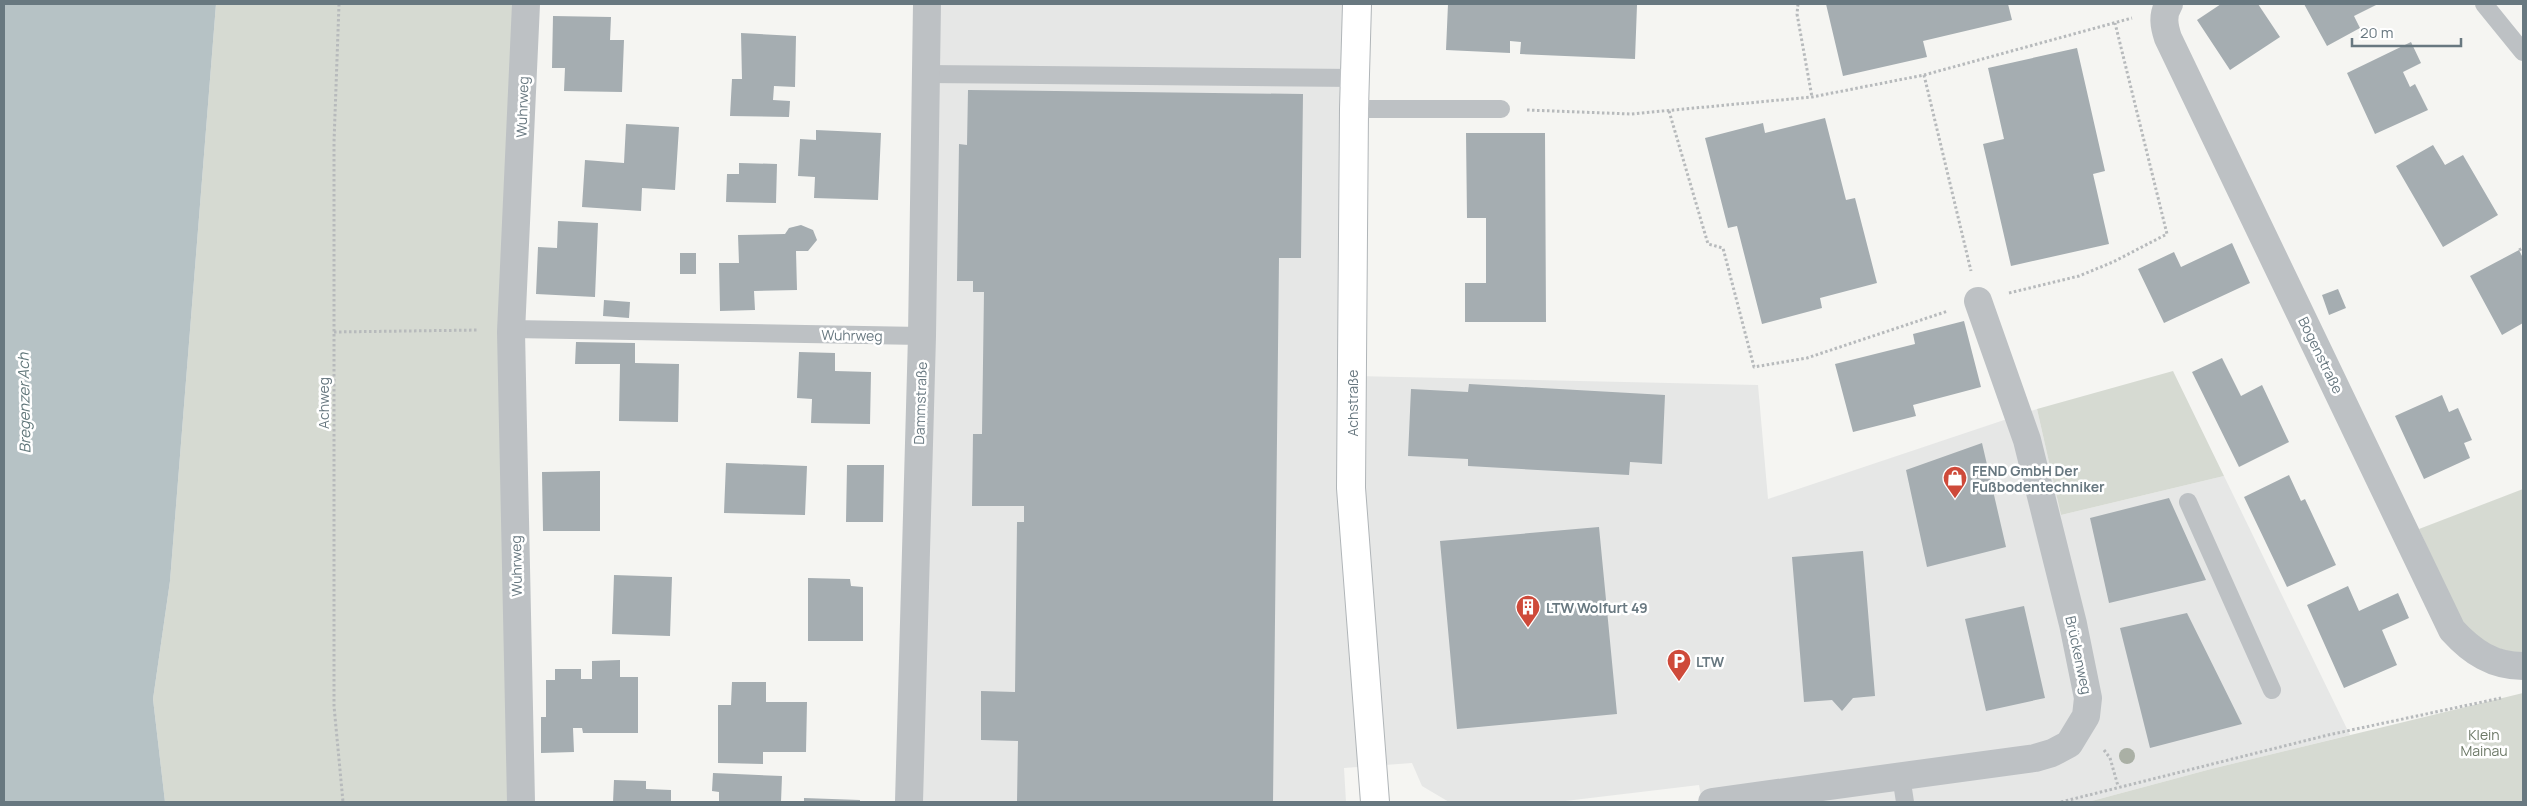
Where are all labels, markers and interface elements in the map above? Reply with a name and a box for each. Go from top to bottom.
scale bar [2352,15,2461,47]
text: 20 m [2360,22,2393,43]
street label: Wuhrweg [511,76,533,138]
street label: Bogenstraße [2294,313,2348,397]
street label: Wuhrweg [821,325,883,345]
water label: Bregenzer Ach [13,351,35,454]
street label: Dammstraße [909,361,931,445]
street label: Achstraße [1343,370,1362,437]
street label: Achweg [314,377,333,429]
place label: FEND GmbH Der Fußbodentechniker [1972,461,2105,496]
shop icon: FEND GmbH Der Fußbodentechniker [1942,465,1968,499]
street label: Wuhrweg [506,535,526,597]
building icon: LTW Wolfurt 49 [1515,594,1541,628]
place label: LTW Wolfurt 49 [1546,598,1648,617]
street label: Brückenweg [2061,614,2097,696]
parking icon: LTW [1666,648,1692,682]
place label: LTW [1696,652,1725,671]
park label: Klein Mainau [2460,725,2508,760]

